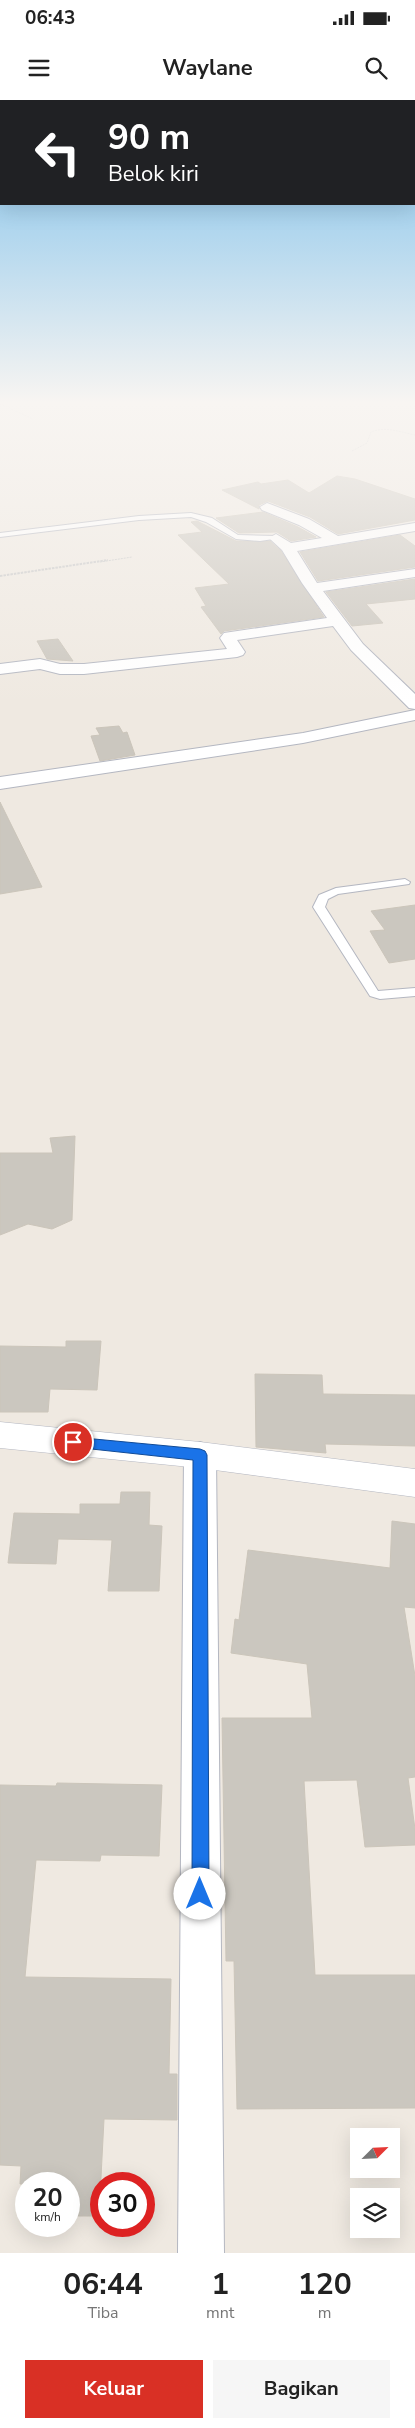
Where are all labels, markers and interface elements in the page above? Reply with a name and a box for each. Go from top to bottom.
text: 06:43 [25,5,75,31]
text: Waylane [162,53,253,83]
icon: menu [25,54,53,82]
icon: search [362,54,390,82]
text: 90 m [108,114,190,161]
icon: left [25,120,90,185]
text: Belok kiri [108,159,199,189]
pin [52,1421,94,1463]
icon: arrive [59,1428,87,1456]
position arrow [173,1867,225,1919]
north arrow [350,2128,400,2178]
map controls [350,2128,400,2238]
speed limit sign: 30 [90,2172,155,2237]
text: 20 [32,2181,63,2215]
button: layers [350,2188,400,2238]
text: km/h [34,2209,61,2225]
text: 06:44 [63,2264,143,2305]
text: 1 [211,2264,229,2305]
text: 120 [298,2264,352,2305]
text: Tiba [87,2302,119,2324]
text: mnt [206,2302,234,2324]
text: m [318,2302,332,2324]
button: Keluar [25,2360,203,2418]
button: Bagikan [213,2360,390,2418]

